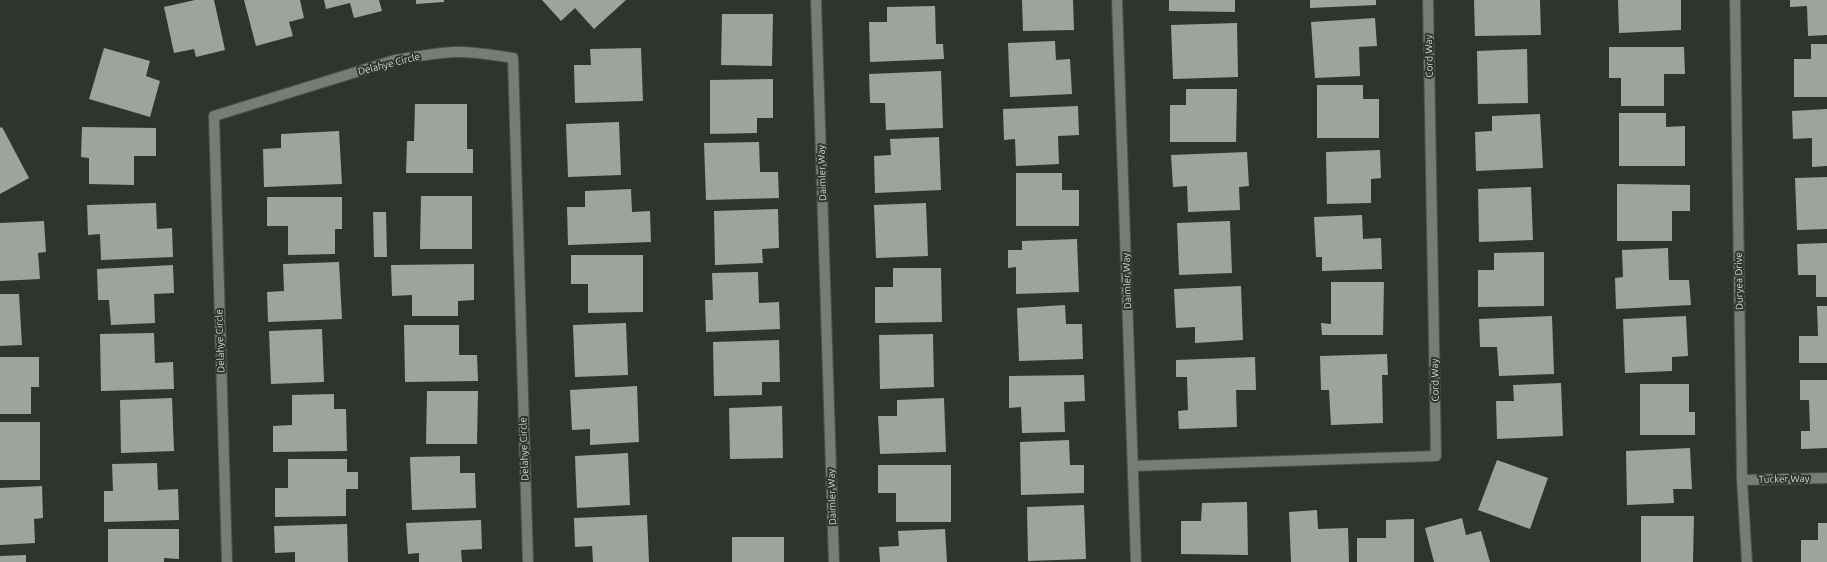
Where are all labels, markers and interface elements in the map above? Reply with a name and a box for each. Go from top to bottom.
street label: Cord Way [1423,34,1435,78]
street label: Delahye Circle [357,50,421,78]
street label: Daimler Way [815,145,829,201]
street label: Duryea Drive [1732,252,1746,310]
street label: Daimler Way [1120,253,1134,309]
street label: Delahye Circle [213,309,227,373]
street label: Cord Way [1429,358,1441,402]
street label: Delahye Circle [517,417,531,481]
street label: Daimler Way [825,469,839,525]
street label: Tucker Way [1758,473,1810,485]

